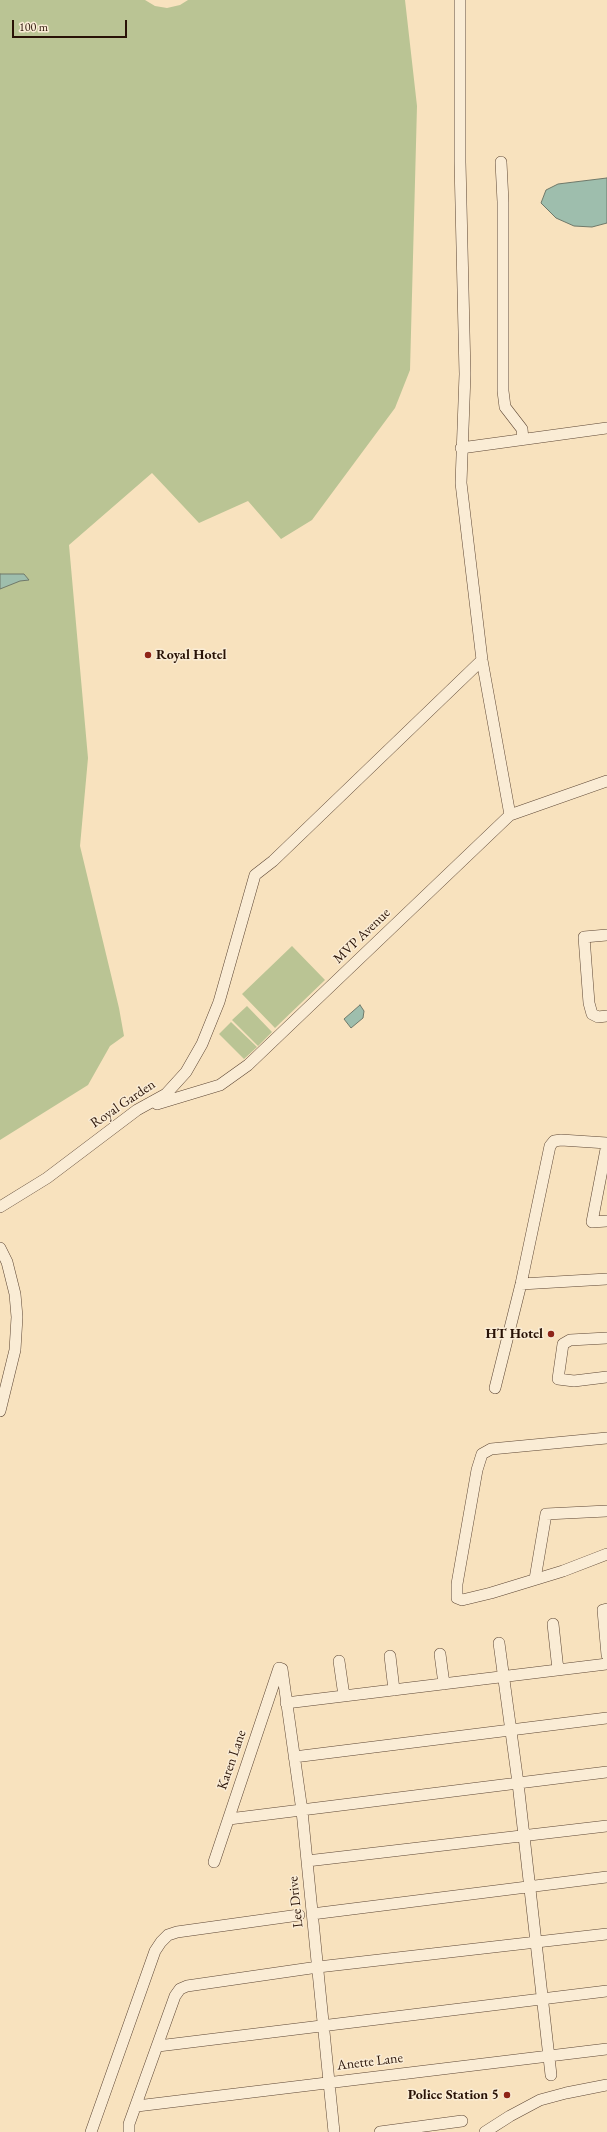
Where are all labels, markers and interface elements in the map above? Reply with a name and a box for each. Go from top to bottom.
scale bar [14,12,129,38]
text: 100 m [19,19,48,35]
place label: Royal Hotel [156,647,227,663]
marker: Royal Hotel [143,650,153,660]
street label: MVP Avenue [330,905,394,967]
street label: Royal Garden [87,1076,159,1132]
place label: HT Hotel [486,1326,543,1342]
marker: HT Hotel [546,1329,556,1339]
street label: Karen Lane [214,1728,250,1792]
street label: Lee Drive [285,1875,307,1929]
street label: Anette Lane [336,2050,404,2074]
place label: Police Station 5 [408,2087,499,2103]
marker: Police Station 5 [502,2090,512,2100]

